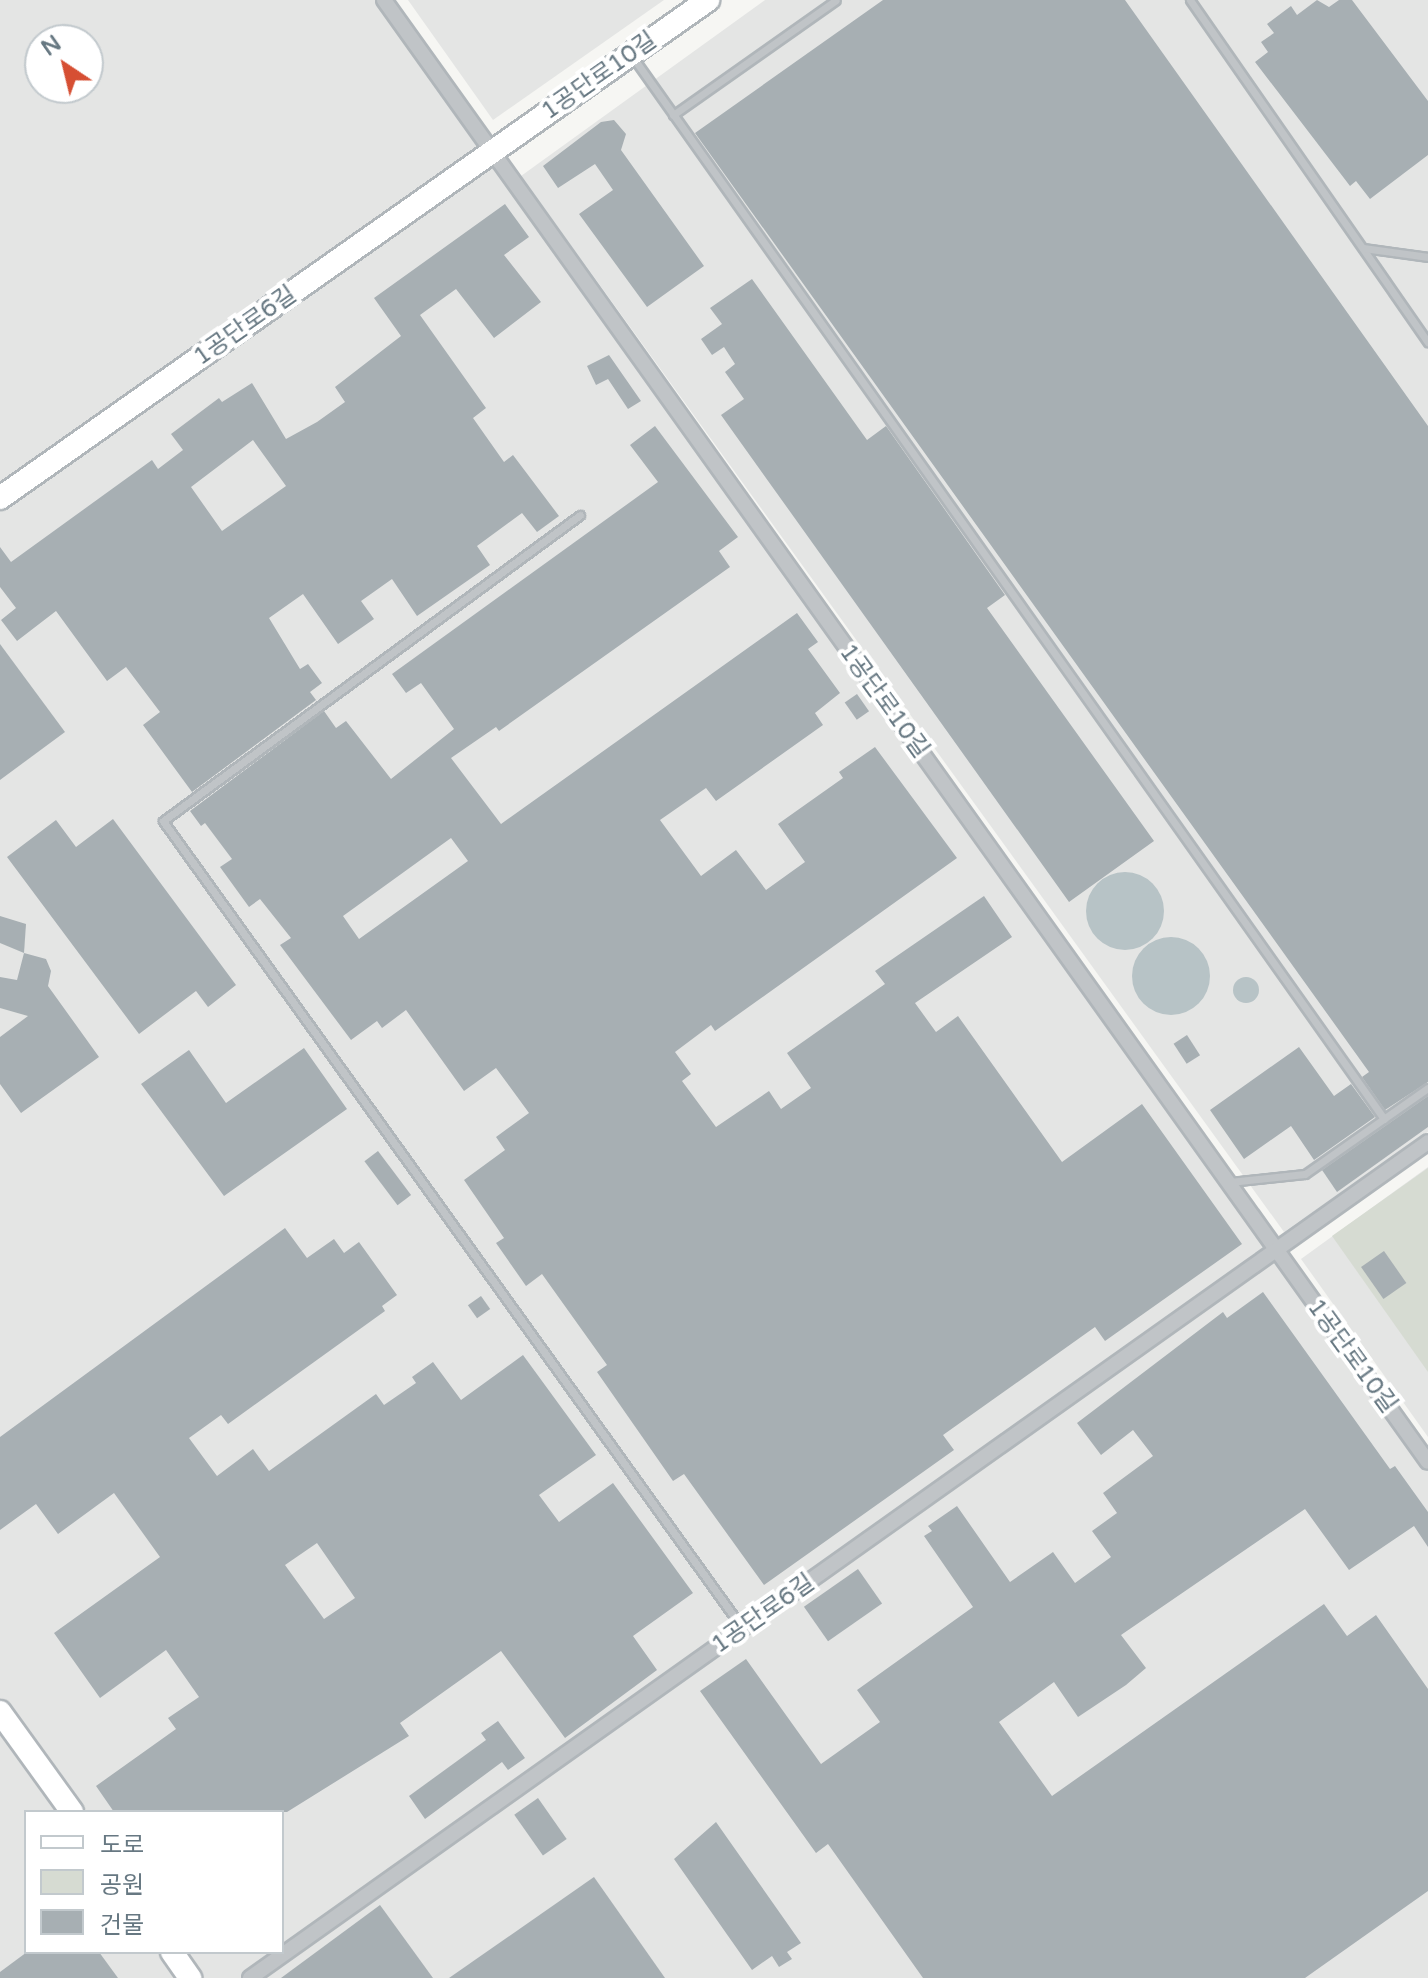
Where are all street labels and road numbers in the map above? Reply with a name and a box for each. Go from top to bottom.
street label: 1공단로10길 [536,26,662,126]
street label: 1공단로6길 [188,280,302,372]
street label: 1공단로10길 [833,639,935,763]
street label: 1공단로10길 [1301,1294,1403,1418]
street label: 1공단로6길 [706,1568,820,1660]

